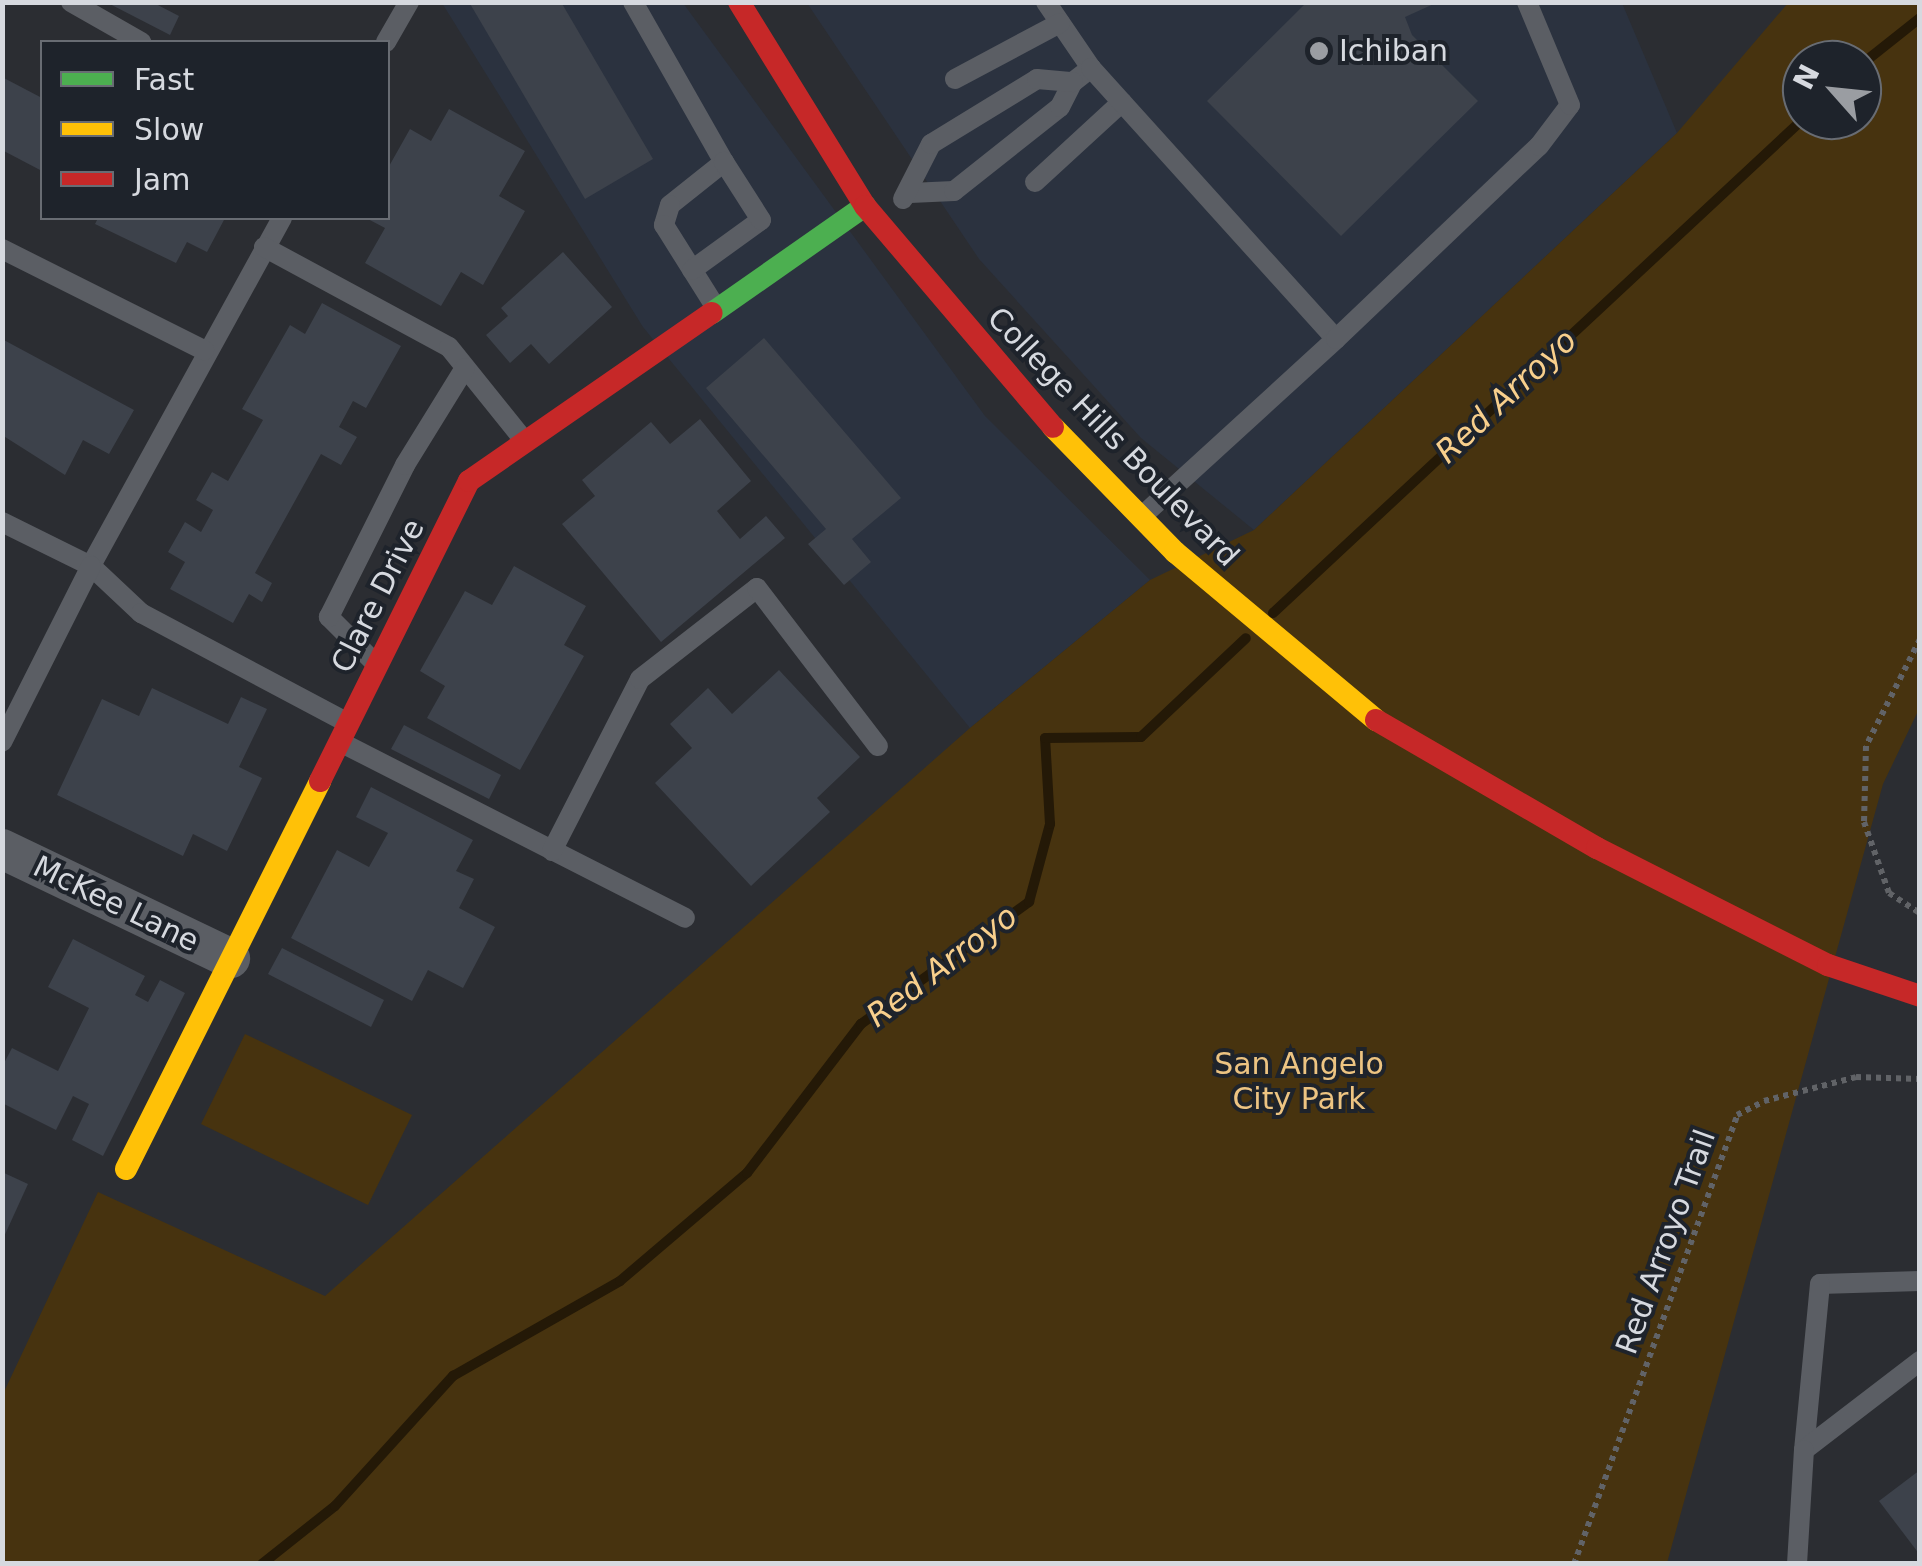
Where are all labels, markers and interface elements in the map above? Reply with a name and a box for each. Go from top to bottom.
place label: Ichiban [1339,33,1448,69]
legend [40,40,390,220]
marker: Ichiban [1308,40,1330,62]
north arrow [1782,40,1882,140]
text: N [1787,59,1827,95]
text: Fast [134,62,194,97]
text: Slow [134,112,204,147]
text: Jam [134,162,190,197]
street label: College Hills Boulevard [980,300,1246,574]
water label: Red Arroyo [1428,321,1584,471]
street label: Clare Drive [324,513,432,679]
street label: McKee Lane [27,848,205,960]
water label: Red Arroyo [859,897,1025,1035]
park label: San Angelo City Park [1214,1046,1384,1116]
street label: Red Arroyo Trail [1609,1125,1723,1359]

